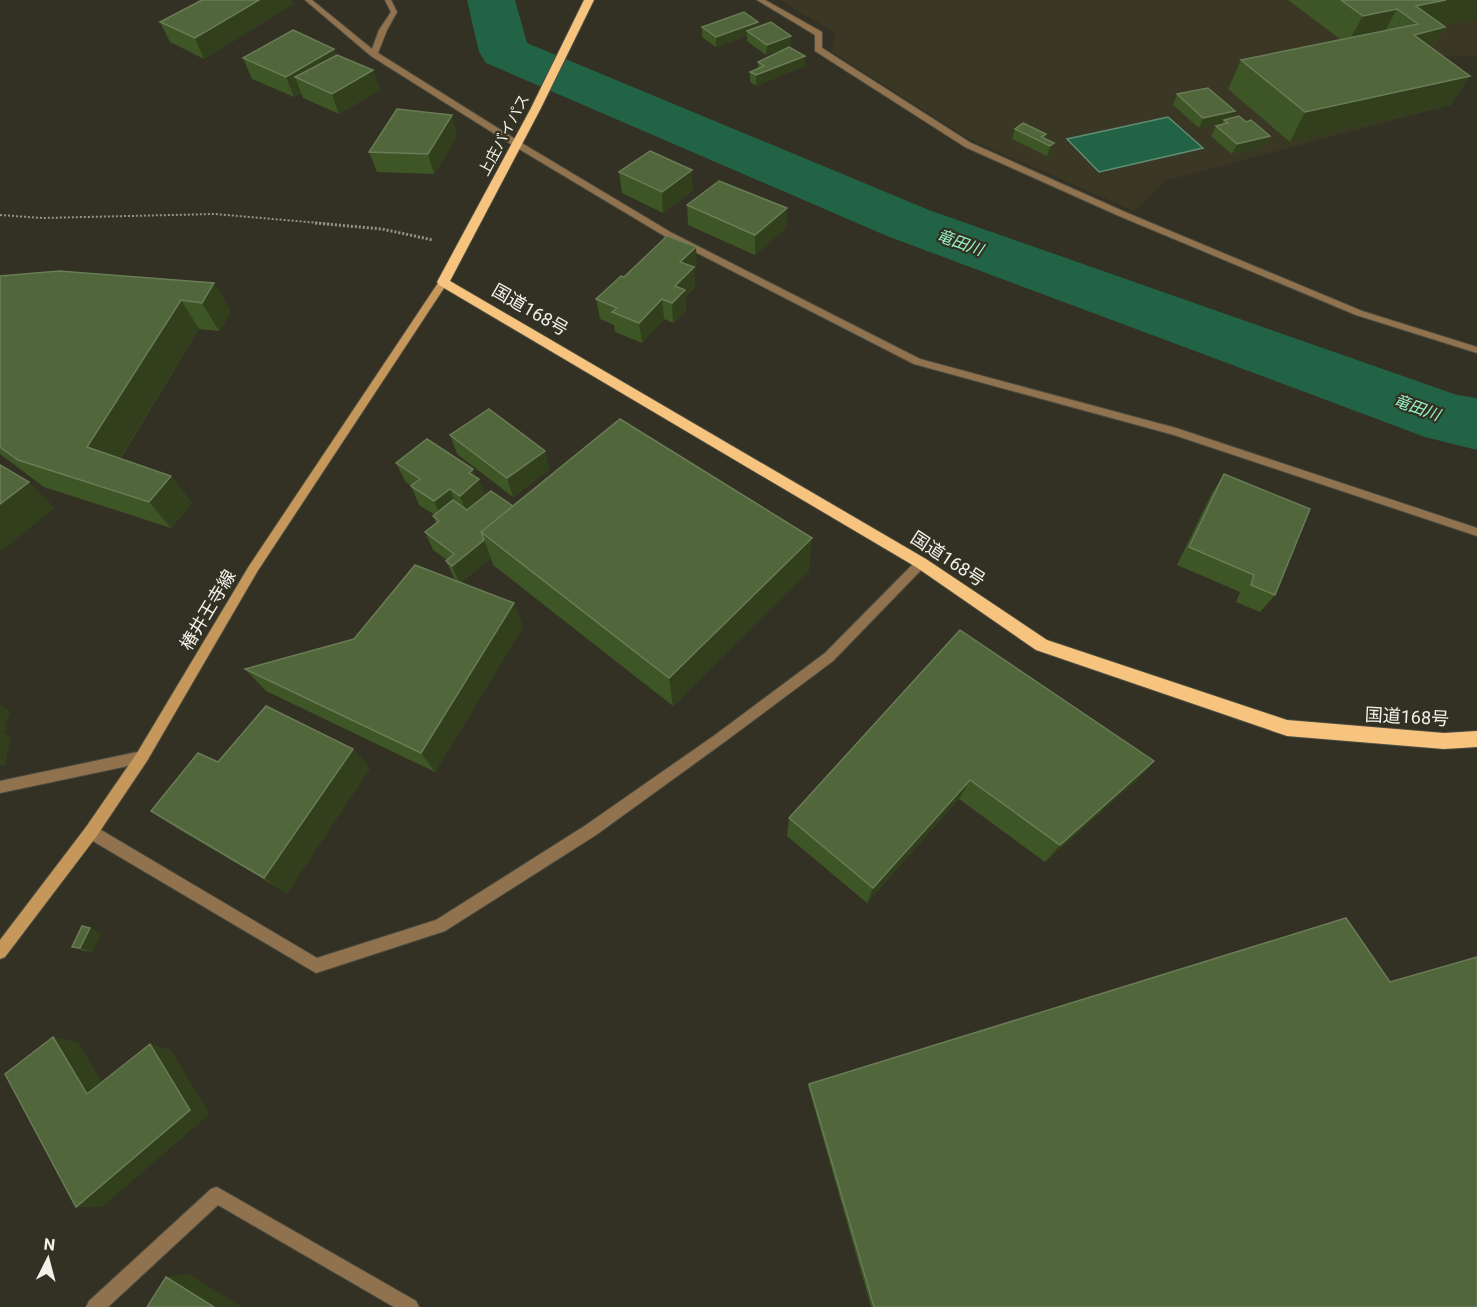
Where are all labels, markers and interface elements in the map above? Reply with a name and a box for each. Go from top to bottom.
street label: 上庄バイパス [475,91,533,179]
water label: 竜田川 [934,225,988,260]
street label: 国道168号 [488,279,572,340]
water label: 竜田川 [1391,390,1445,425]
street label: 国道168号 [907,527,989,590]
street label: 椿井王寺線 [175,566,240,654]
street label: 国道168号 [1364,704,1450,729]
north arrow [18,1229,78,1289]
text: N [43,1235,56,1255]

